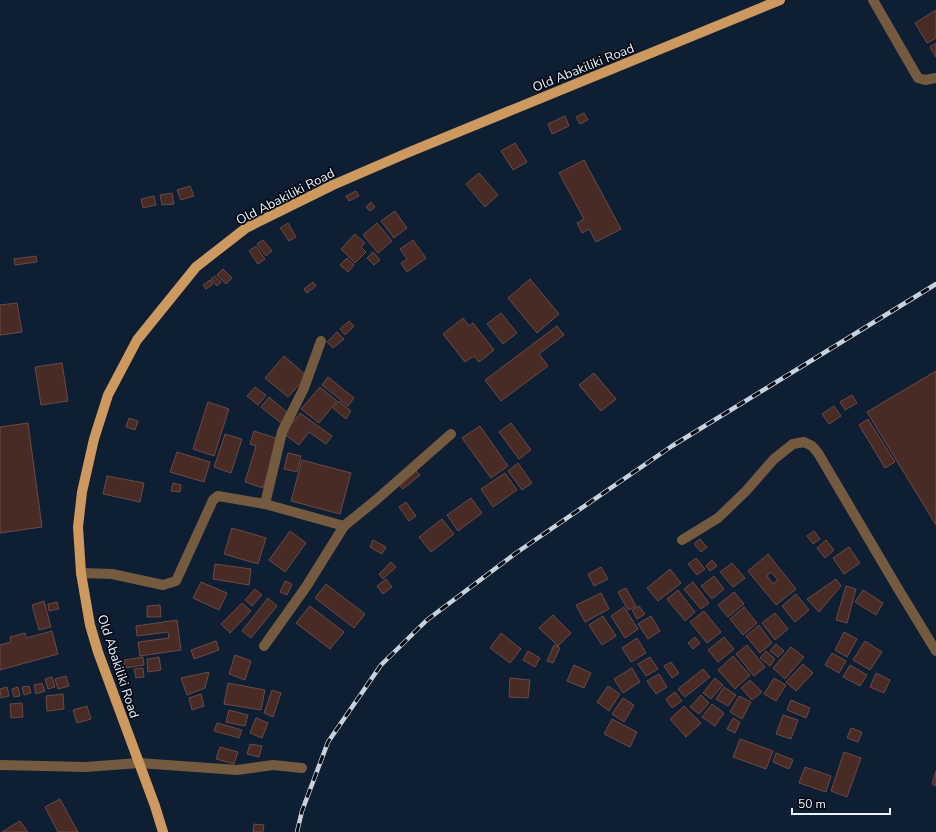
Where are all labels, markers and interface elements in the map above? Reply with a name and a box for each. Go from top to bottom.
street label: Old Abakiliki Road [530,39,637,97]
street label: Old Abakiliki Road [233,164,338,229]
street label: Old Abakiliki Road [93,612,143,720]
scale bar [792,790,890,816]
text: 50 m [798,796,826,812]

